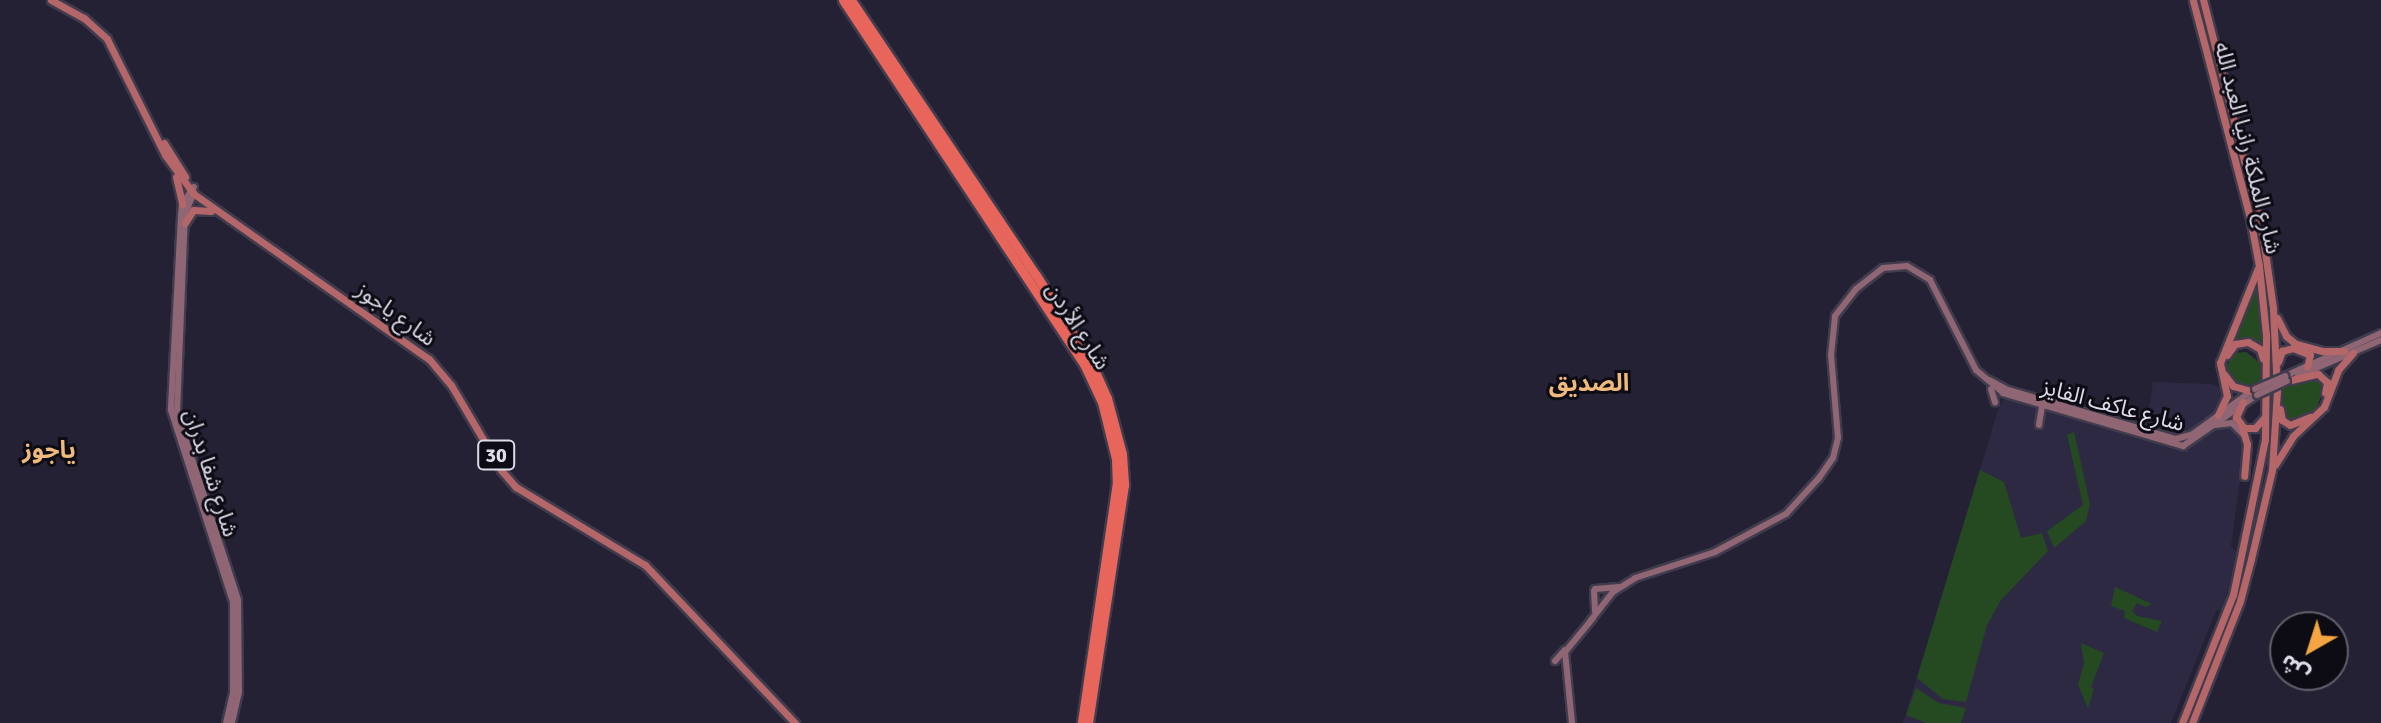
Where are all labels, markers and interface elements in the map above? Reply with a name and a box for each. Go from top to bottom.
street label: شارع الملكة رانيا العبد الله [2209,39,2287,257]
street label: شارع ياجوز [351,276,441,352]
street label: شارع الأردن [1040,277,1116,375]
district label: الصديق [1549,370,1629,398]
street label: شارع عاكف الفايز [2039,373,2187,437]
street label: شارع شفا بدران [178,406,244,540]
district label: ياجوز [22,437,76,465]
road number: 30 [476,439,516,471]
north arrow [2269,611,2349,691]
text: ش [2275,649,2315,688]

